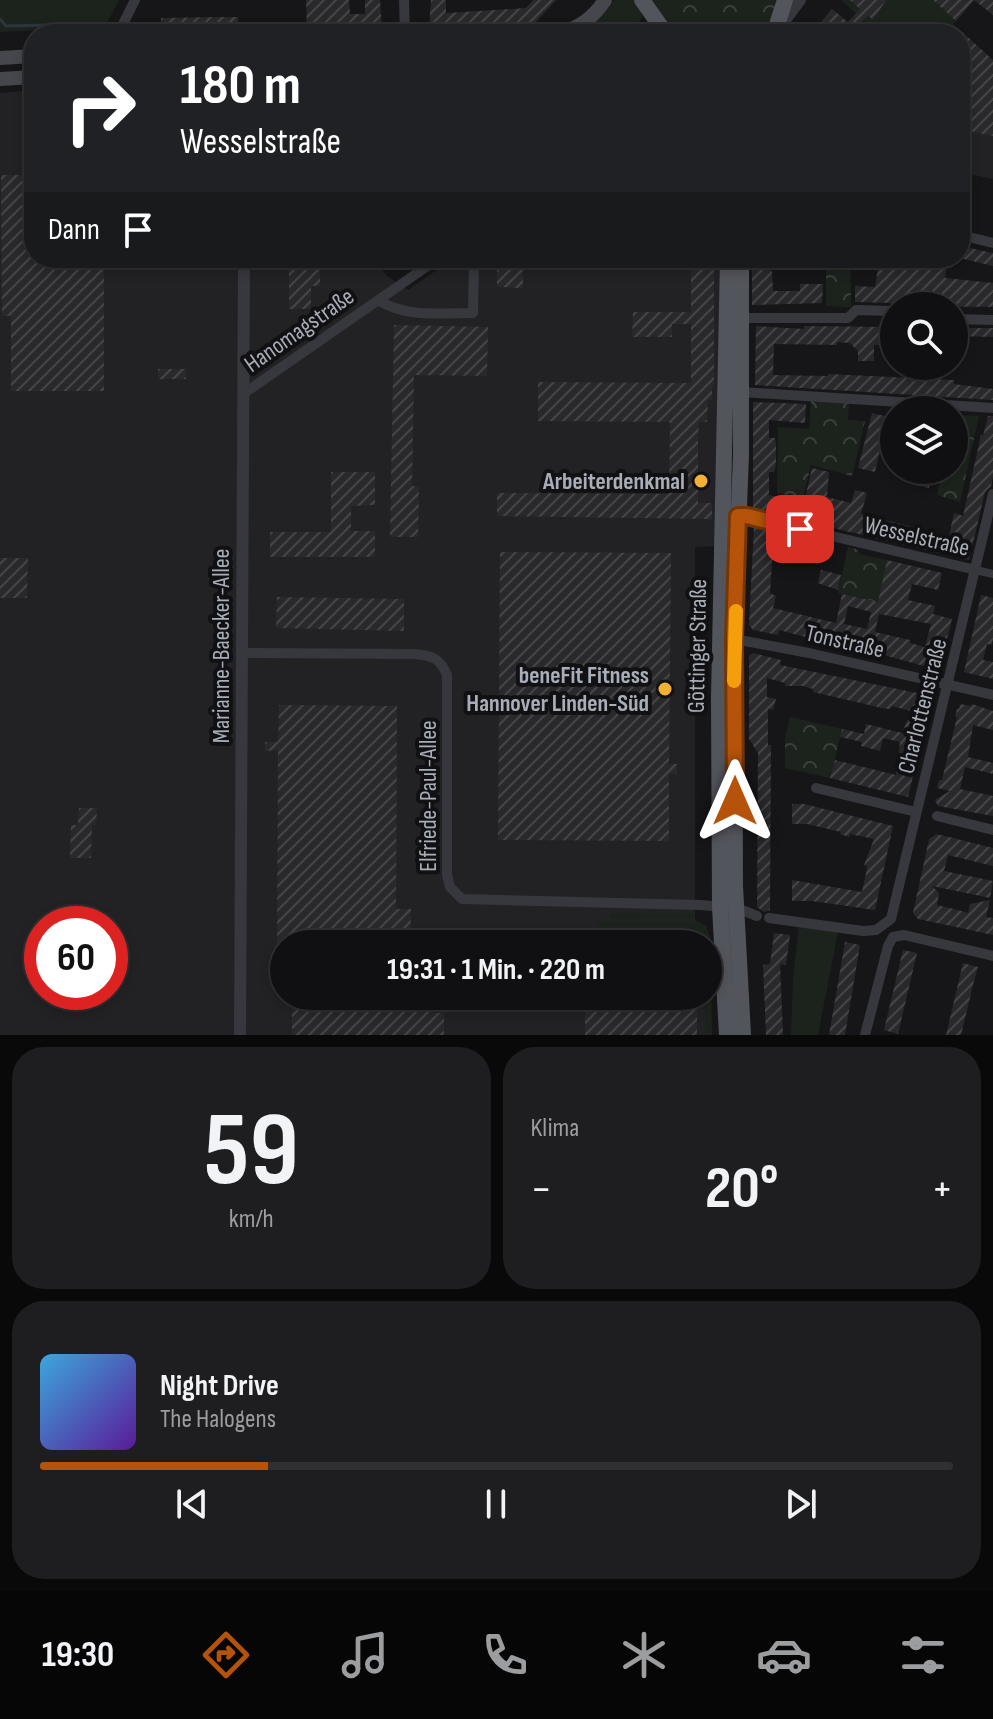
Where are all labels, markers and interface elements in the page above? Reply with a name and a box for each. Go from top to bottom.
text: 180 m [180,53,301,120]
icon: right [48,56,152,160]
text: Wesselstraße [180,121,341,164]
icon: arrive [116,208,160,252]
text: Dann [48,212,100,248]
street label: Hanomagstraße [239,282,360,379]
map controls [880,292,968,484]
button: search [880,292,968,380]
button: layers [880,396,968,484]
place label: Arbeiterdenkmal [542,467,685,496]
marker: Arbeiterdenkmal [692,472,710,490]
pin [766,495,834,563]
icon: arrive [778,507,822,551]
street label: Wesselstraße [861,510,972,563]
street label: Marianne-Baecker-Allee [207,549,236,743]
street label: Göttinger Straße [682,579,713,713]
street label: Tonstraße [803,618,887,665]
street label: Charlottenstraße [892,636,953,777]
place label: beneFit Fitness Hannover Linden-Süd [466,661,649,718]
marker: beneFit Fitness Hannover Linden-Süd [656,680,674,698]
street label: Elfriede-Paul-Allee [414,720,443,872]
position arrow [693,759,777,843]
speed limit sign: 60 [24,906,128,1010]
text: 19:31 · 1 Min. · 220 m [387,952,605,988]
text: 59 [204,1089,299,1214]
text: Klima [531,1113,579,1144]
text: 20° [705,1153,779,1225]
text: − [531,1163,552,1216]
text: + [931,1163,953,1216]
text: km/h [229,1204,274,1235]
text: Night Drive [160,1368,279,1404]
text: The Halogens [160,1404,276,1435]
icon: previous [170,1482,214,1526]
icon: pause [474,1482,518,1526]
icon: next [779,1482,823,1526]
icon: directions [198,1627,254,1683]
icon: music [337,1627,393,1683]
icon: phone [477,1627,533,1683]
icon: climate [616,1627,672,1683]
icon: car [756,1627,812,1683]
icon: filters [895,1627,951,1683]
text: 19:30 [42,1634,114,1677]

